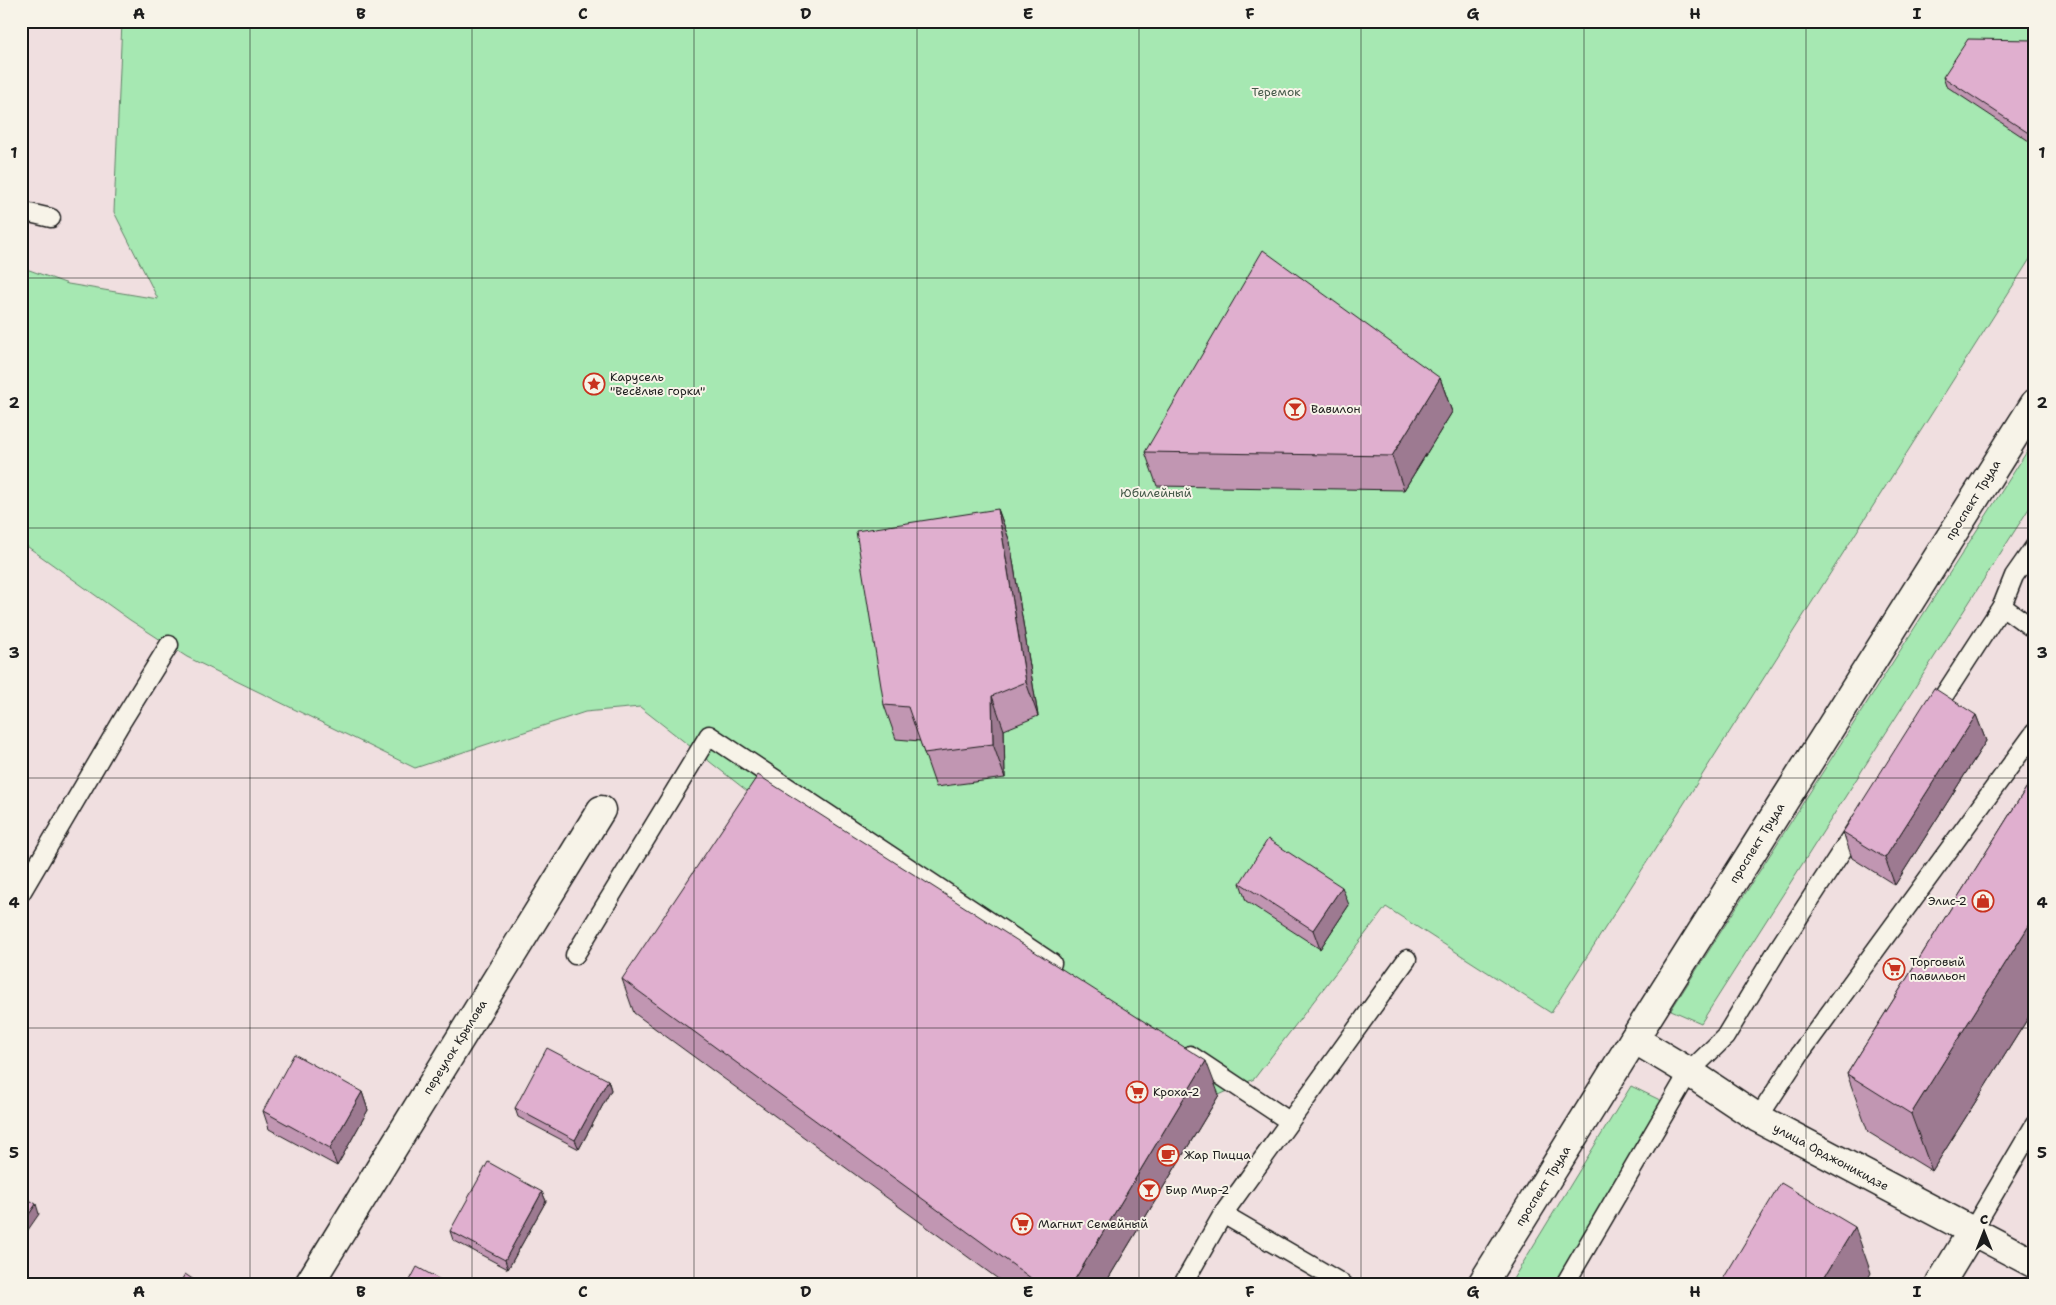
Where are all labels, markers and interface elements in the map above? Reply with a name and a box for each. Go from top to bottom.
text: A [133,3,145,24]
text: B [356,3,366,24]
text: C [578,3,588,24]
text: D [800,3,812,24]
text: E [1023,3,1033,24]
text: F [1245,3,1255,24]
text: G [1467,3,1480,24]
text: H [1689,3,1701,24]
text: I [1913,3,1922,24]
park label: Теремок [1251,84,1301,100]
text: 1 [10,142,18,163]
text: 1 [2038,142,2046,163]
place label: Карусель "Весёлые горки" [610,369,705,399]
place icon: Карусель "Весёлые горки" [582,372,606,396]
text: 2 [8,392,20,413]
text: 2 [2036,392,2048,413]
bar icon: Вавилон [1283,397,1307,421]
place label: Вавилон [1311,401,1360,417]
street label: проспект Труда [1942,456,2004,543]
park label: Юбилейный [1120,485,1192,501]
text: 3 [8,642,20,663]
text: 3 [2036,642,2048,663]
street label: проспект Труда [1726,799,1788,886]
shop icon: Элис-2 [1971,889,1995,913]
text: 4 [8,892,20,913]
text: 4 [2036,892,2048,913]
place label: Элис-2 [1928,893,1967,909]
place label: Торговый павильон [1910,954,1966,984]
supermarket icon: Торговый павильон [1882,957,1906,981]
street label: переулок Крылова [419,996,491,1097]
supermarket icon: Кроха-2 [1125,1080,1149,1104]
place label: Кроха-2 [1153,1084,1200,1100]
street label: улица Орджоникидзе [1770,1120,1892,1194]
text: 5 [9,1142,19,1163]
street label: проспект Труда [1512,1142,1574,1229]
text: 5 [2037,1142,2047,1163]
cafe icon: Жар Пицца [1156,1143,1180,1167]
place label: Жар Пицца [1184,1147,1251,1163]
bar icon: Бир Мир-2 [1137,1178,1161,1202]
place label: Бир Мир-2 [1165,1182,1230,1198]
north arrow [1958,1208,2008,1258]
text: С [1980,1210,1988,1228]
supermarket icon: Магнит Семейный [1010,1212,1034,1236]
place label: Магнит Семейный [1038,1216,1148,1232]
text: A [133,1281,145,1302]
text: B [356,1281,366,1302]
text: C [578,1281,588,1302]
text: D [800,1281,812,1302]
text: E [1023,1281,1033,1302]
text: F [1245,1281,1255,1302]
text: G [1467,1281,1480,1302]
text: H [1689,1281,1701,1302]
text: I [1913,1281,1922,1302]

